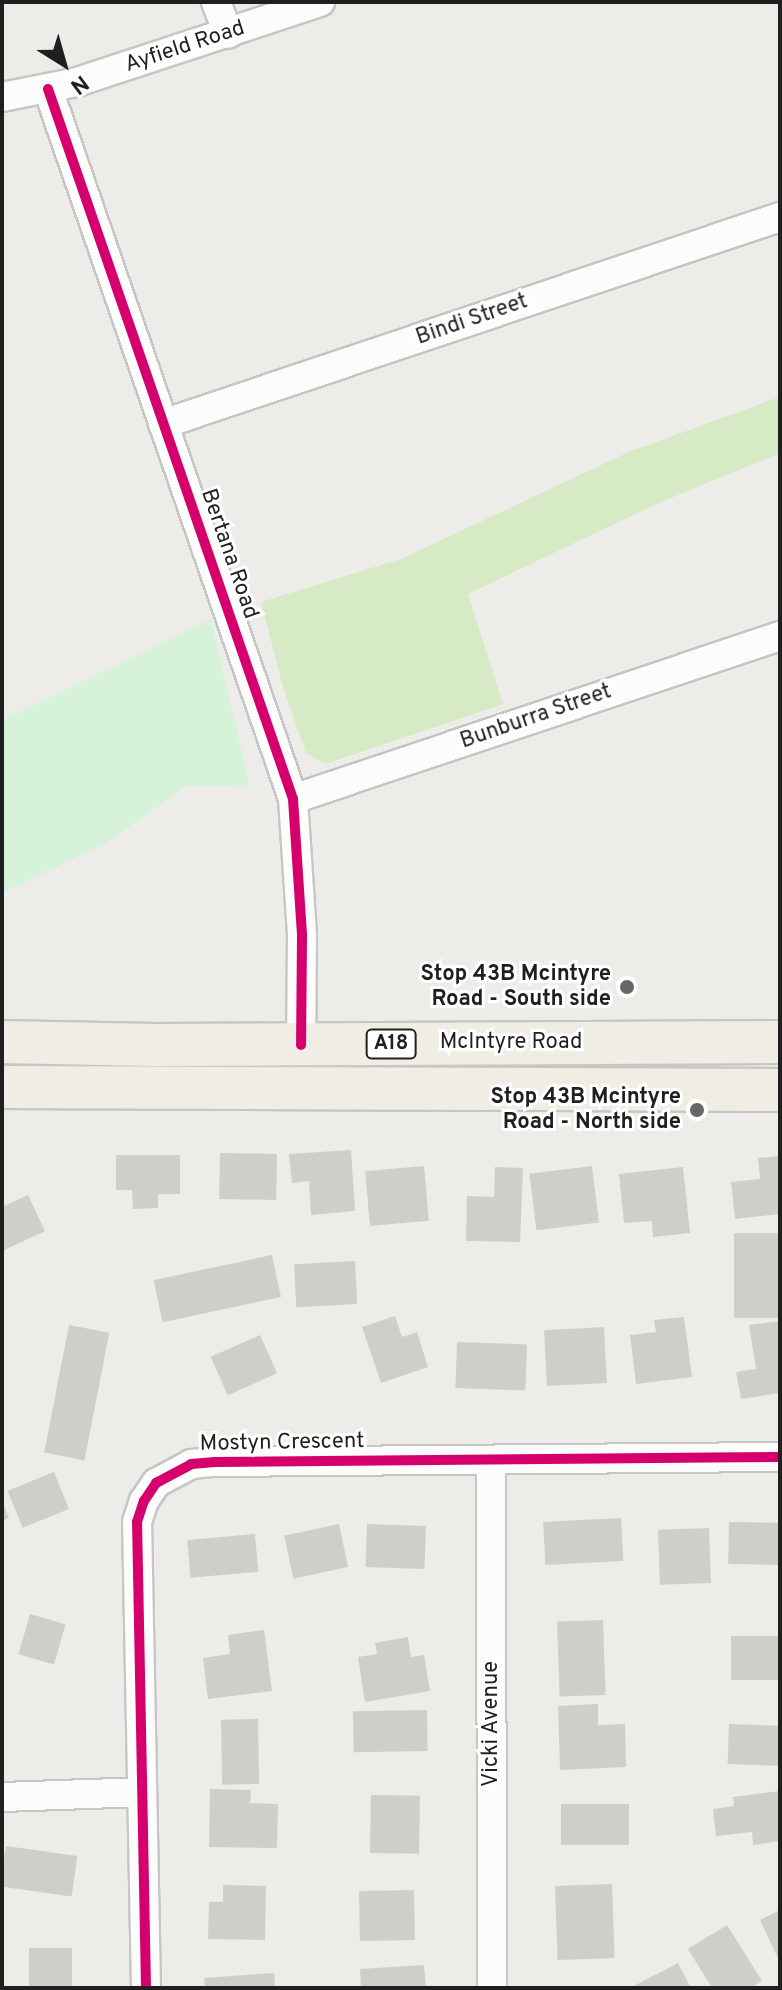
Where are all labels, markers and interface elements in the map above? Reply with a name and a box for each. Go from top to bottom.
street label: Ayfield Road [122,15,248,79]
north arrow [24,24,104,104]
text: N [64,68,93,99]
street label: Bindi Street [413,289,531,351]
street label: Bertana Road [194,486,264,622]
street label: Bunburra Street [457,679,615,755]
place label: Stop 43B Mcintyre Road - South side [421,961,611,1012]
marker: Stop 43B Mcintyre Road - South side [618,978,636,996]
road number: A18 [365,1028,417,1060]
street label: McIntyre Road [440,1030,582,1056]
place label: Stop 43B Mcintyre Road - North side [491,1084,681,1136]
marker: Stop 43B Mcintyre Road - North side [688,1101,706,1119]
street label: Mostyn Crescent [199,1428,365,1458]
street label: Vicki Avenue [479,1661,505,1787]

